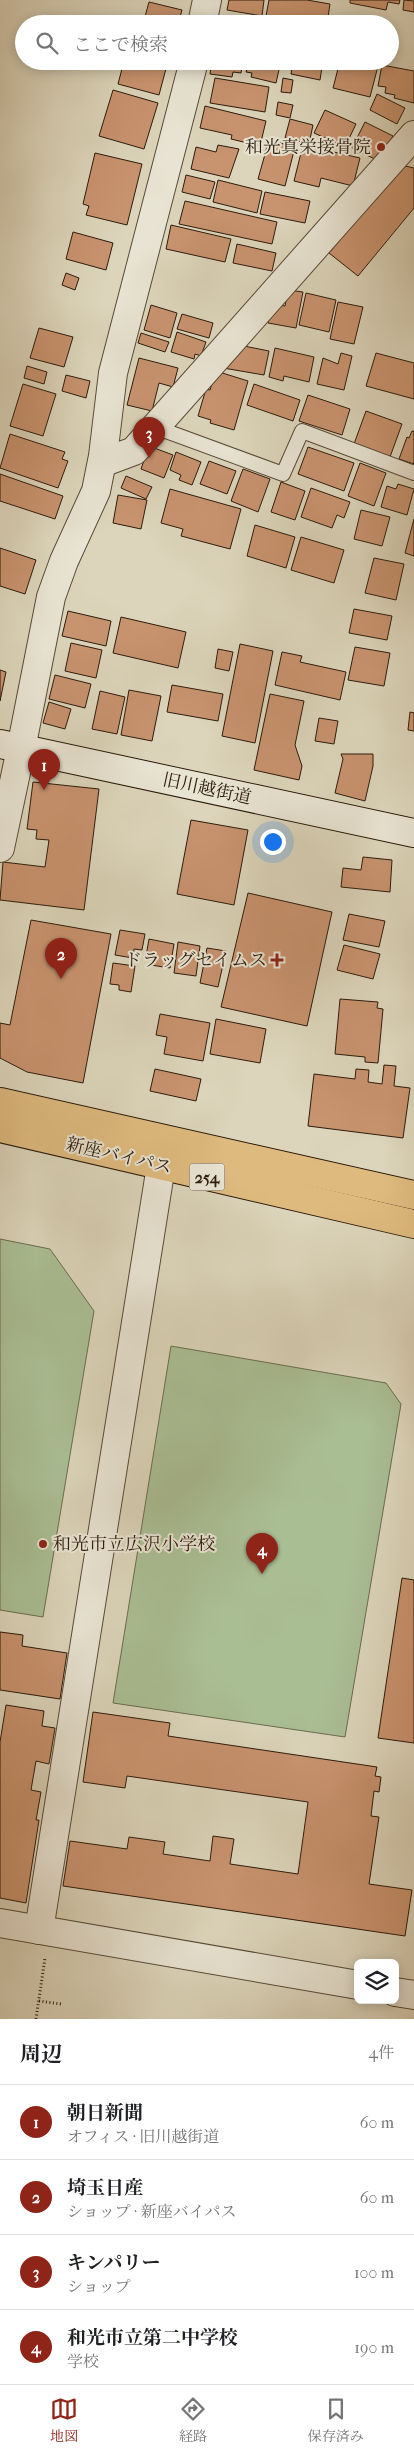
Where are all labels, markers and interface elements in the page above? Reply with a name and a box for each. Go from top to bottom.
search box [15,15,399,70]
icon: search [33,29,61,57]
text: ここで検索 [73,34,168,56]
place label: 和光真栄接骨院 [245,137,371,158]
marker: 和光真栄接骨院 [375,141,387,153]
pin: 3 [133,417,165,458]
pin: 1 [28,749,60,790]
street label: 旧川越街道 [161,769,253,809]
your location [260,829,286,855]
pin: 2 [45,938,77,979]
place label: ドラッグセイムス [124,950,267,971]
marker: ドラッグセイムス [271,954,283,966]
street label: 新座バイパス [64,1134,174,1178]
road number: 254 [190,1164,224,1190]
pin: 4 [246,1533,278,1574]
place label: 和光市立広沢小学校 [53,1534,215,1555]
marker: 和光市立広沢小学校 [37,1538,49,1550]
map controls [354,1959,399,2004]
button: layers [354,1959,399,2004]
text: 周辺 [20,2042,62,2066]
text: 4件 [369,2043,394,2062]
text: 朝日新聞 [67,2102,143,2124]
text: 1 [33,2113,39,2132]
text: 60 m [360,2113,394,2132]
text: オフィス · 旧川越街道 [67,2127,219,2146]
text: 埼玉日産 [67,2177,143,2199]
text: 2 [32,2188,40,2207]
text: 60 m [360,2188,394,2207]
text: ショップ · 新座バイパス [67,2202,236,2221]
text: キンパリー [67,2252,160,2274]
text: 3 [33,2263,39,2282]
text: 100 m [354,2263,394,2282]
text: ショップ [67,2277,131,2296]
text: 和光市立第二中学校 [67,2327,238,2349]
text: 4 [31,2338,41,2357]
text: 190 m [354,2338,394,2357]
text: 学校 [67,2352,99,2371]
tab: 地図 [50,2395,78,2445]
tab: 経路 [179,2395,207,2445]
tab: 保存済み [308,2395,364,2445]

